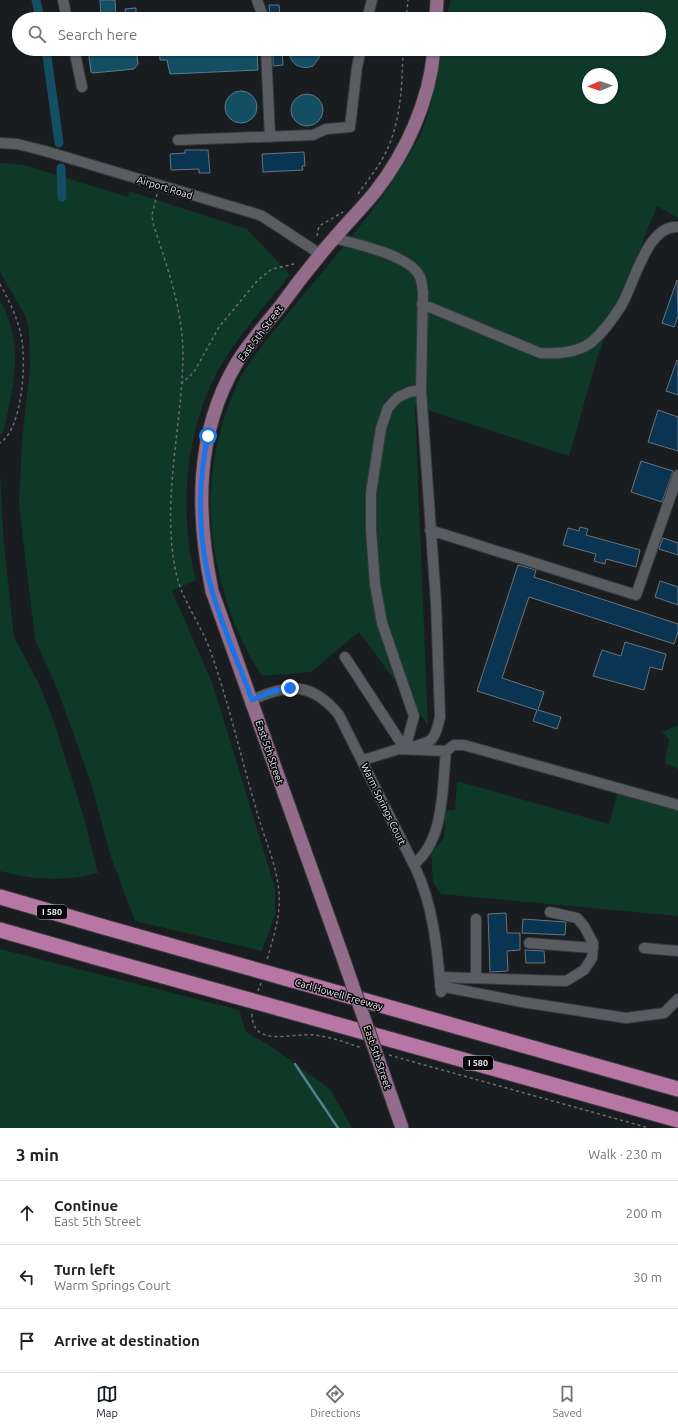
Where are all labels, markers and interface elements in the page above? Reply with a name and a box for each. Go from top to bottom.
search box [12,12,666,56]
icon: search [26,23,48,45]
text: Search here [58,26,137,43]
north arrow [582,68,618,104]
street label: Airport Road [136,174,194,201]
street label: East 5th Street [236,303,285,363]
route start [199,427,217,445]
route end [281,679,299,697]
street label: East 5th Street [253,719,286,786]
street label: Warm Springs Court [359,761,408,847]
road number: I 580 [37,905,67,919]
street label: Carl Howell Freeway [294,977,384,1012]
street label: East 5th Street [361,1024,394,1091]
road number: I 580 [463,1056,493,1070]
text: 3 min [16,1145,59,1164]
text: Walk · 230 m [588,1147,662,1161]
text: Continue [54,1197,118,1214]
icon: ahead [16,1202,38,1224]
text: 200 m [626,1206,662,1220]
text: East 5th Street [54,1214,141,1228]
text: Turn left [54,1261,115,1278]
icon: left [16,1266,38,1288]
text: 30 m [633,1270,662,1284]
text: Warm Springs Court [54,1278,171,1292]
icon: arrive [16,1330,38,1352]
text: Arrive at destination [54,1332,200,1349]
tab: Map [96,1383,118,1419]
tab: Directions [310,1383,360,1419]
tab: Saved [553,1383,582,1419]

